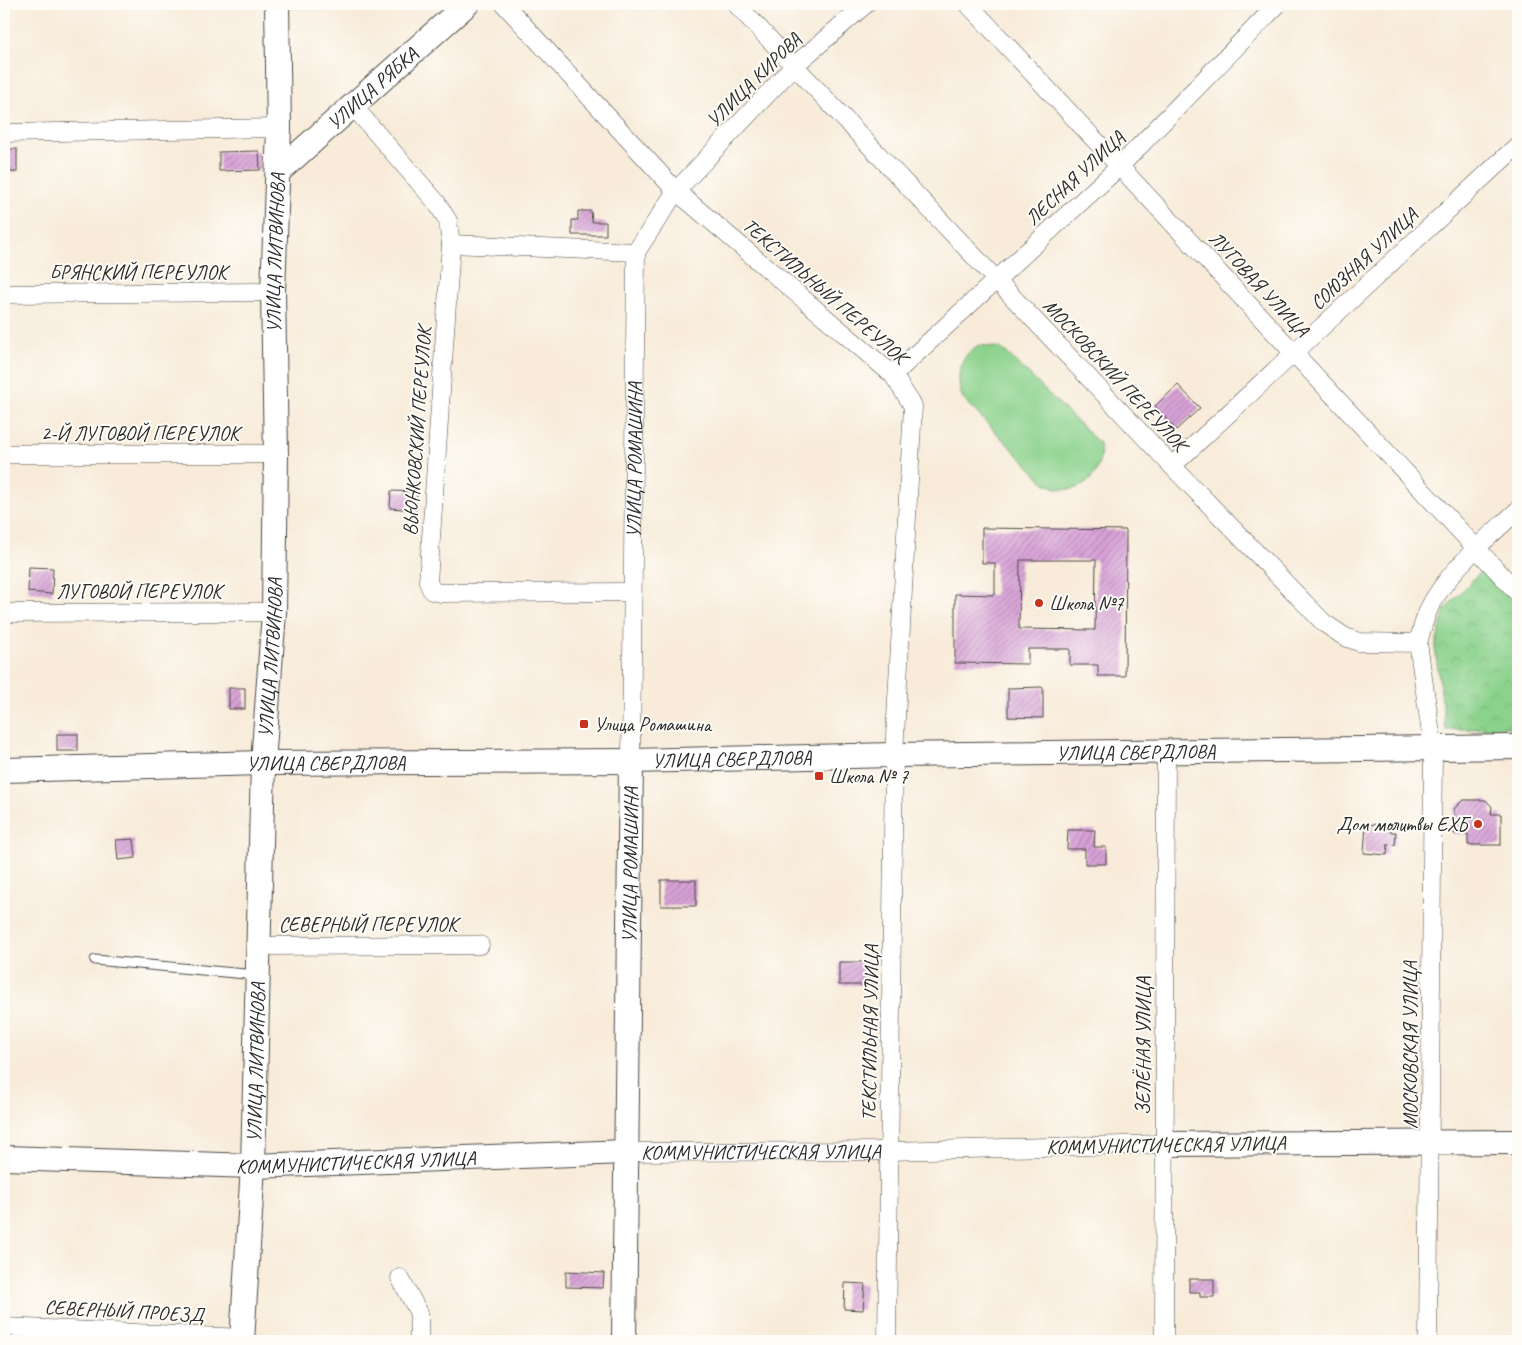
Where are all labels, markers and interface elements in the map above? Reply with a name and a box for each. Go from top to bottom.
street label: УЛИЦА КИРОВА [701,27,807,133]
street label: УЛИЦА РЯБКА [322,41,423,135]
street label: ЛЕСНАЯ УЛИЦА [1020,125,1131,231]
street label: УЛИЦА ЛИТВИНОВА [260,172,290,333]
street label: СОЮЗНАЯ УЛИЦА [1305,202,1424,315]
street label: ТЕКСТИЛЬНЫЙ ПЕРЕУЛОК [737,213,916,372]
street label: ЛУГОВАЯ УЛИЦА [1204,226,1315,343]
street label: БРЯНСКИЙ ПЕРЕУЛОК [49,260,231,285]
street label: МОСКОВСКИЙ ПЕРЕУЛОК [1038,294,1195,459]
street label: ВЬЮНКОВСКИЙ ПЕРЕУЛОК [397,322,437,536]
street label: УЛИЦА РОМАШИНА [621,381,647,538]
street label: 2-Й ЛУГОВОЙ ПЕРЕУЛОК [41,421,243,446]
street label: УЛИЦА ЛИТВИНОВА [252,577,287,738]
street label: ЛУГОВОЙ ПЕРЕУЛОК [57,579,226,604]
place label: Школа №7 [1049,591,1124,616]
marker: Школа №7 [1033,597,1045,609]
place label: Улица Ромашина [594,712,713,737]
marker: Улица Ромашина [578,718,590,730]
street label: УЛИЦА СВЕРДЛОВА [1056,738,1217,765]
street label: УЛИЦА СВЕРДЛОВА [652,744,813,773]
street label: УЛИЦА СВЕРДЛОВА [246,750,407,776]
place label: Школа № 7 [829,764,909,789]
marker: Школа № 7 [813,770,825,782]
street label: УЛИЦА РОМАШИНА [616,786,643,943]
place label: Дом молитвы ЕХБ [1336,812,1471,837]
marker: Дом молитвы ЕХБ [1472,818,1484,830]
street label: СЕВЕРНЫЙ ПЕРЕУЛОК [279,912,461,937]
street label: ТЕКСТИЛЬНАЯ УЛИЦА [856,944,884,1121]
street label: МОСКОВСКАЯ УЛИЦА [1398,960,1423,1129]
street label: ЗЕЛЁНАЯ УЛИЦА [1131,976,1156,1115]
street label: УЛИЦА ЛИТВИНОВА [241,981,270,1143]
street label: КОММУНИСТИЧЕСКАЯ УЛИЦА [1046,1130,1287,1160]
street label: КОММУНИСТИЧЕСКАЯ УЛИЦА [641,1139,882,1164]
street label: КОММУНИСТИЧЕСКАЯ УЛИЦА [236,1145,477,1179]
street label: СЕВЕРНЫЙ ПРОЕЗД [44,1294,206,1328]

